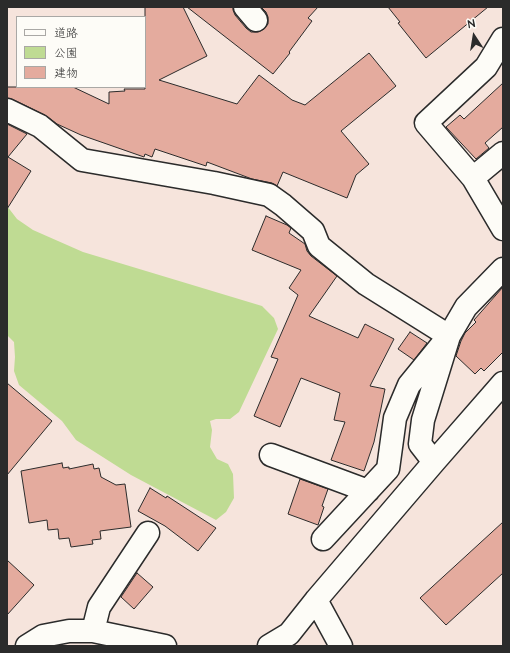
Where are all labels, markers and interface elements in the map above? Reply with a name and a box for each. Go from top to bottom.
legend [16,16,146,88]
north arrow [454,16,494,56]
text: N [466,16,476,32]
text: 道路 [54,25,78,42]
text: 公園 [54,45,78,62]
text: 建物 [54,65,78,82]

